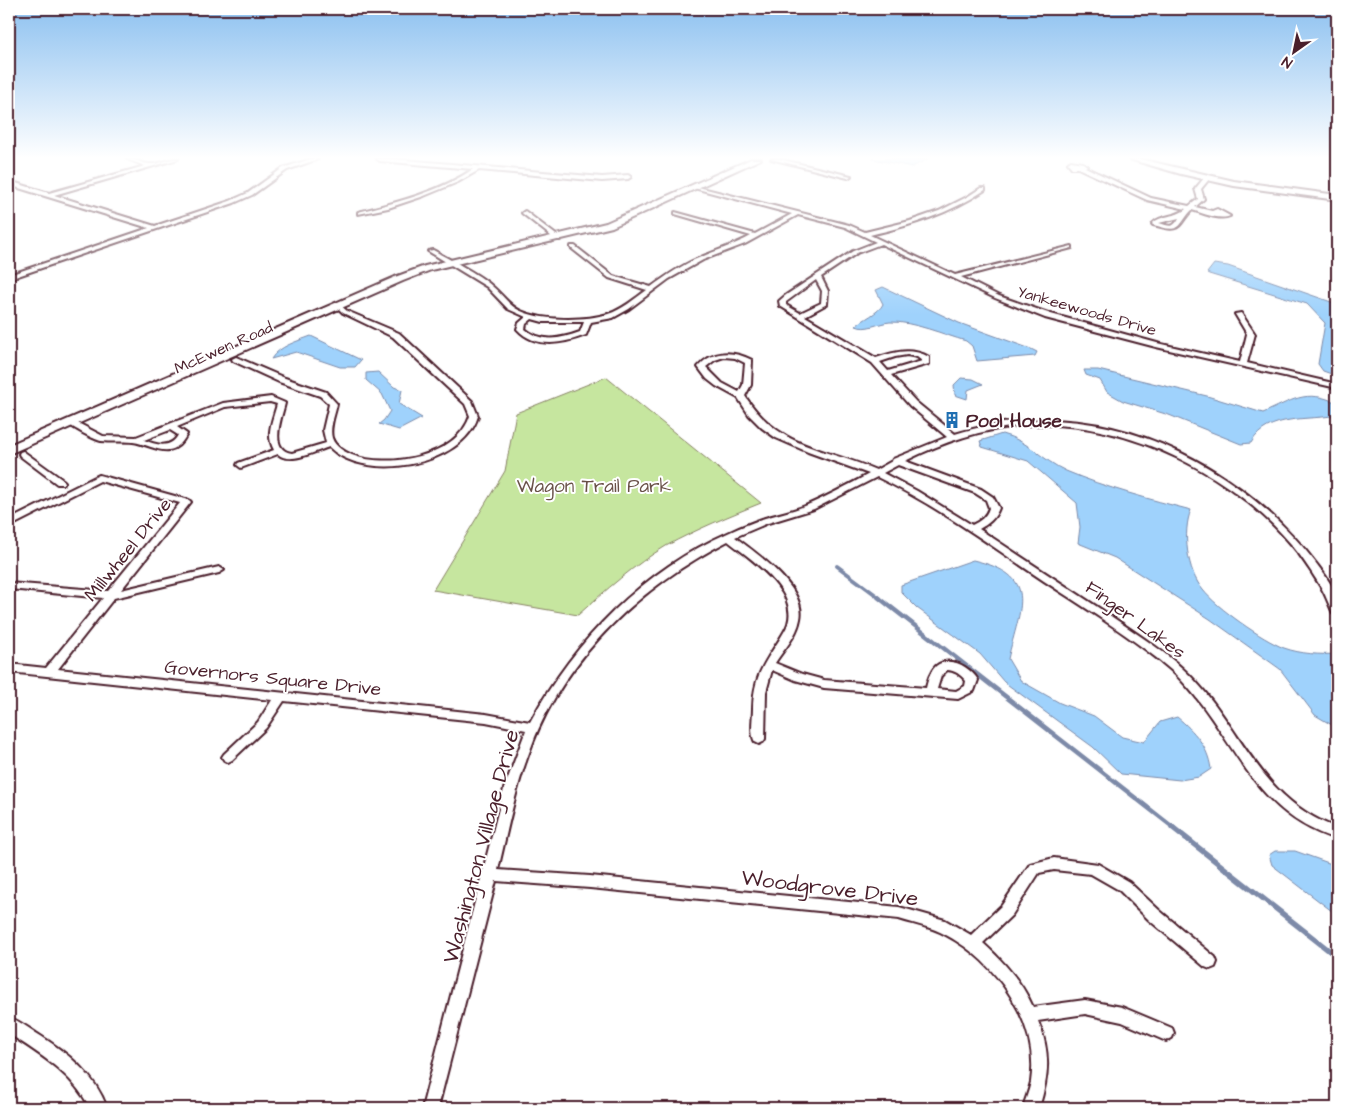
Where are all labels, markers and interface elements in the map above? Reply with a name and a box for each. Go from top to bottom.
north arrow [1268,28,1318,78]
text: N [1278,51,1297,73]
street label: Yankeewoods Drive [1014,281,1159,341]
street label: McEwen Road [171,316,276,379]
place label: Pool House [966,408,1062,435]
building icon: Pool House [942,410,962,430]
park label: Wagon Trail Park [517,473,672,501]
street label: Millwheel Drive [78,492,178,608]
street label: Finger Lakes [1079,575,1191,667]
street label: Governors Square Drive [163,654,383,703]
street label: Washington Village Drive [435,726,529,967]
street label: Woodgrove Drive [740,862,920,916]

